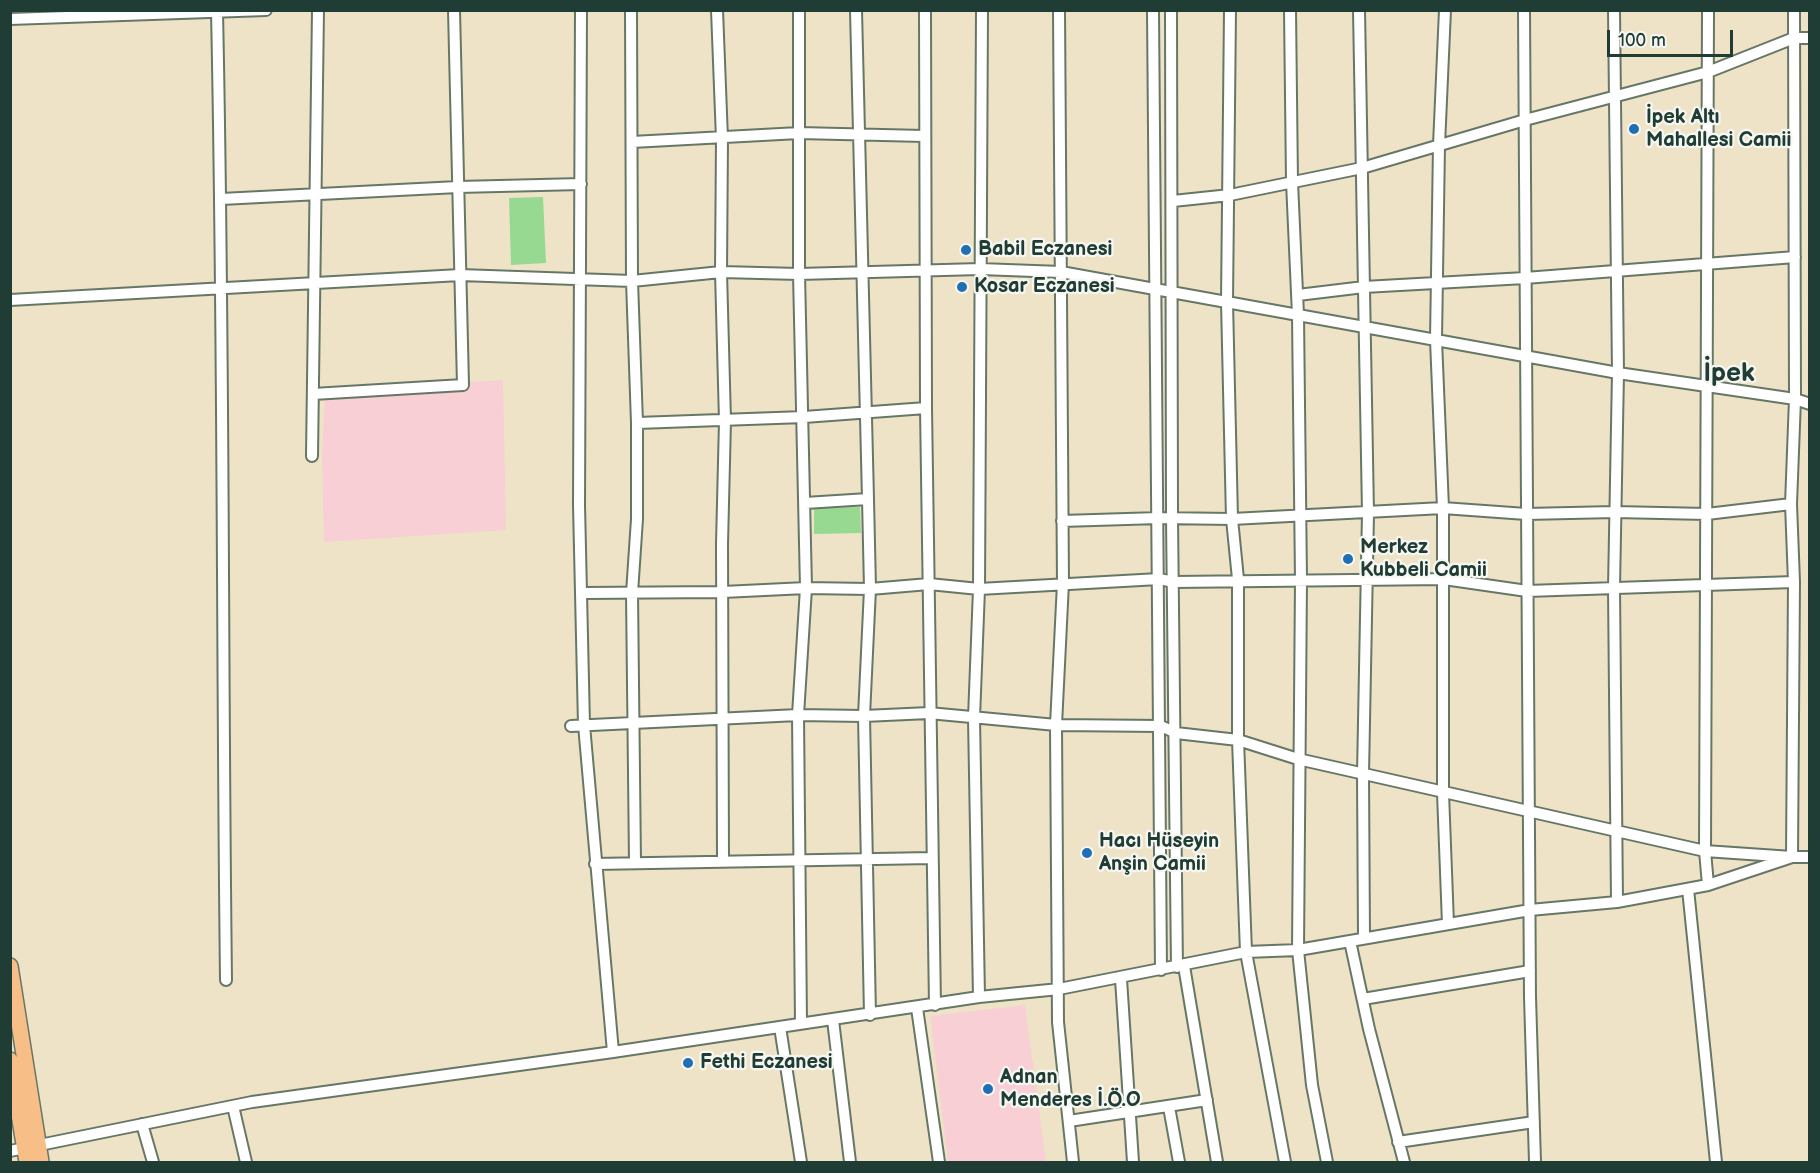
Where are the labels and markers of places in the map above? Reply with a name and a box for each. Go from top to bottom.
place label: İpek Altı Mahallesi Camii [1646,106,1791,153]
marker: İpek Altı Mahallesi Camii [1627,122,1641,136]
place label: Babil Eczanesi [978,238,1112,262]
marker: Babil Eczanesi [959,243,973,257]
place label: Kosar Eczanesi [974,275,1115,299]
marker: Kosar Eczanesi [955,280,969,294]
place label: Merkez Kubbeli Camii [1360,536,1487,583]
marker: Merkez Kubbeli Camii [1341,552,1355,566]
place label: Hacı Hüseyin Anşin Camii [1099,830,1219,877]
marker: Hacı Hüseyin Anşin Camii [1080,846,1094,860]
place label: Fethi Eczanesi [700,1051,833,1075]
marker: Fethi Eczanesi [681,1056,695,1070]
place label: Adnan Menderes İ.Ö.O [1000,1066,1141,1113]
marker: Adnan Menderes İ.Ö.O [981,1082,995,1096]

